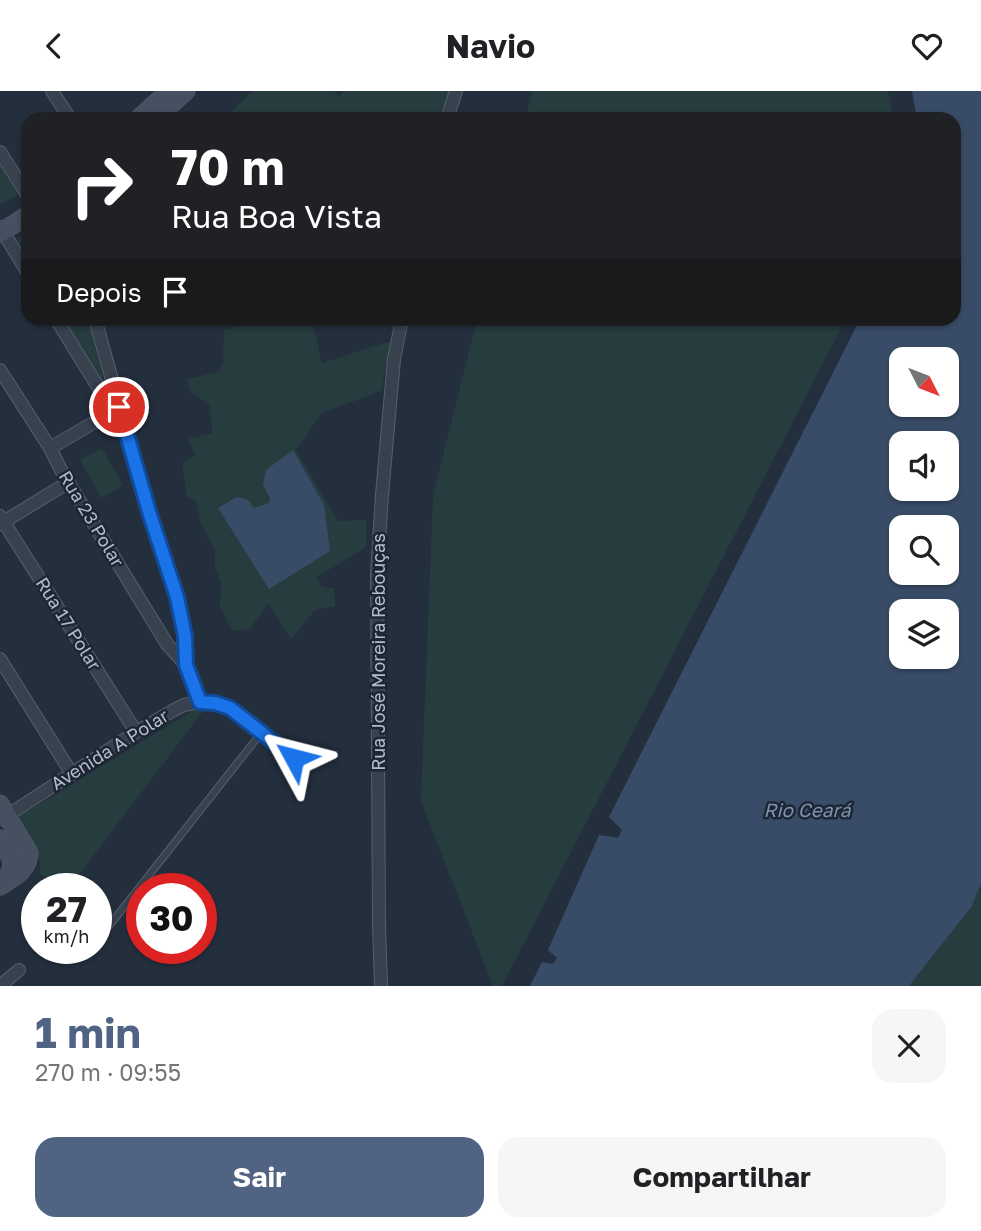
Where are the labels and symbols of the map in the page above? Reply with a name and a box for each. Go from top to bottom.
north arrow [889,347,959,417]
pin [89,377,149,437]
street label: Rua 23 Polar [55,466,129,571]
street label: Rua José Moreira Rebouças [367,533,389,771]
street label: Rua 17 Polar [32,573,106,674]
street label: Avenida A Polar [47,704,172,794]
position arrow [257,721,331,795]
water label: Rio Ceará [764,798,853,821]
speed limit sign: 30 [126,873,217,964]

